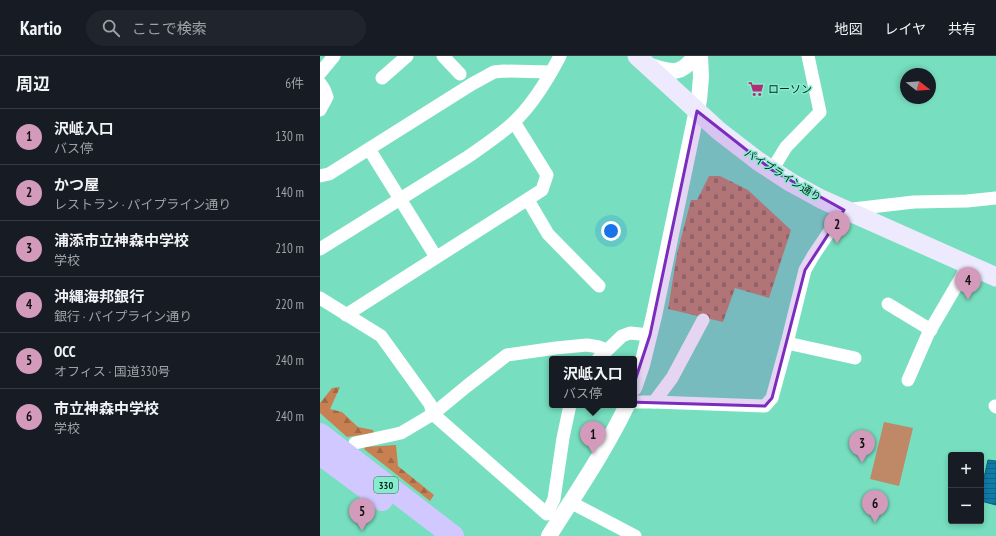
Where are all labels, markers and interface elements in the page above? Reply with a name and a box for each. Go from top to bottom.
search box [86,10,366,46]
text: Kartio [20,16,62,40]
icon: search [100,17,122,39]
text: ここで検索 [132,19,207,38]
text: 地図 [834,20,862,38]
text: レイヤ [884,20,926,38]
text: 共有 [948,20,976,38]
north arrow [900,68,936,104]
text: 周辺 [16,73,50,95]
text: 6件 [285,75,304,92]
supermarket icon: ローソン [747,80,765,98]
place label: ローソン [768,82,812,96]
text: 沢岻入口 [54,119,114,138]
text: 1 [26,128,32,145]
text: 130 m [275,128,304,145]
text: バス停 [54,140,93,157]
street label: パイプライン通り [742,146,824,204]
text: かつ屋 [54,175,99,194]
text: 2 [26,184,32,201]
text: 140 m [275,184,304,201]
text: レストラン · パイプライン通り [54,196,231,213]
pin: 2 [824,211,850,244]
your location [601,221,621,241]
text: 浦添市立神森中学校 [54,231,189,250]
text: 3 [26,240,32,257]
text: 210 m [275,240,304,257]
text: 学校 [54,252,80,269]
pin: 4 [955,267,981,300]
text: 沖縄海邦銀行 [54,287,144,306]
text: 4 [26,296,32,313]
text: 220 m [275,296,304,313]
text: 銀行 · パイプライン通り [54,308,192,325]
text: OCC [54,342,76,361]
text: 5 [26,352,32,369]
text: 240 m [275,352,304,369]
popup [549,356,637,408]
text: オフィス · 国道330号 [54,363,171,380]
text: 沢岻入口 [563,364,623,383]
text: バス停 [563,385,602,402]
text: 市立神森中学校 [54,399,159,418]
text: 6 [26,408,32,425]
text: 240 m [275,408,304,425]
text: 学校 [54,420,80,437]
pin: 1 [580,421,606,454]
pin: 3 [849,430,875,463]
map controls [948,452,984,524]
button: + [948,452,984,488]
road number: 330 [374,477,398,493]
button: − [948,488,984,524]
pin: 6 [862,490,888,523]
pin: 5 [349,498,375,531]

